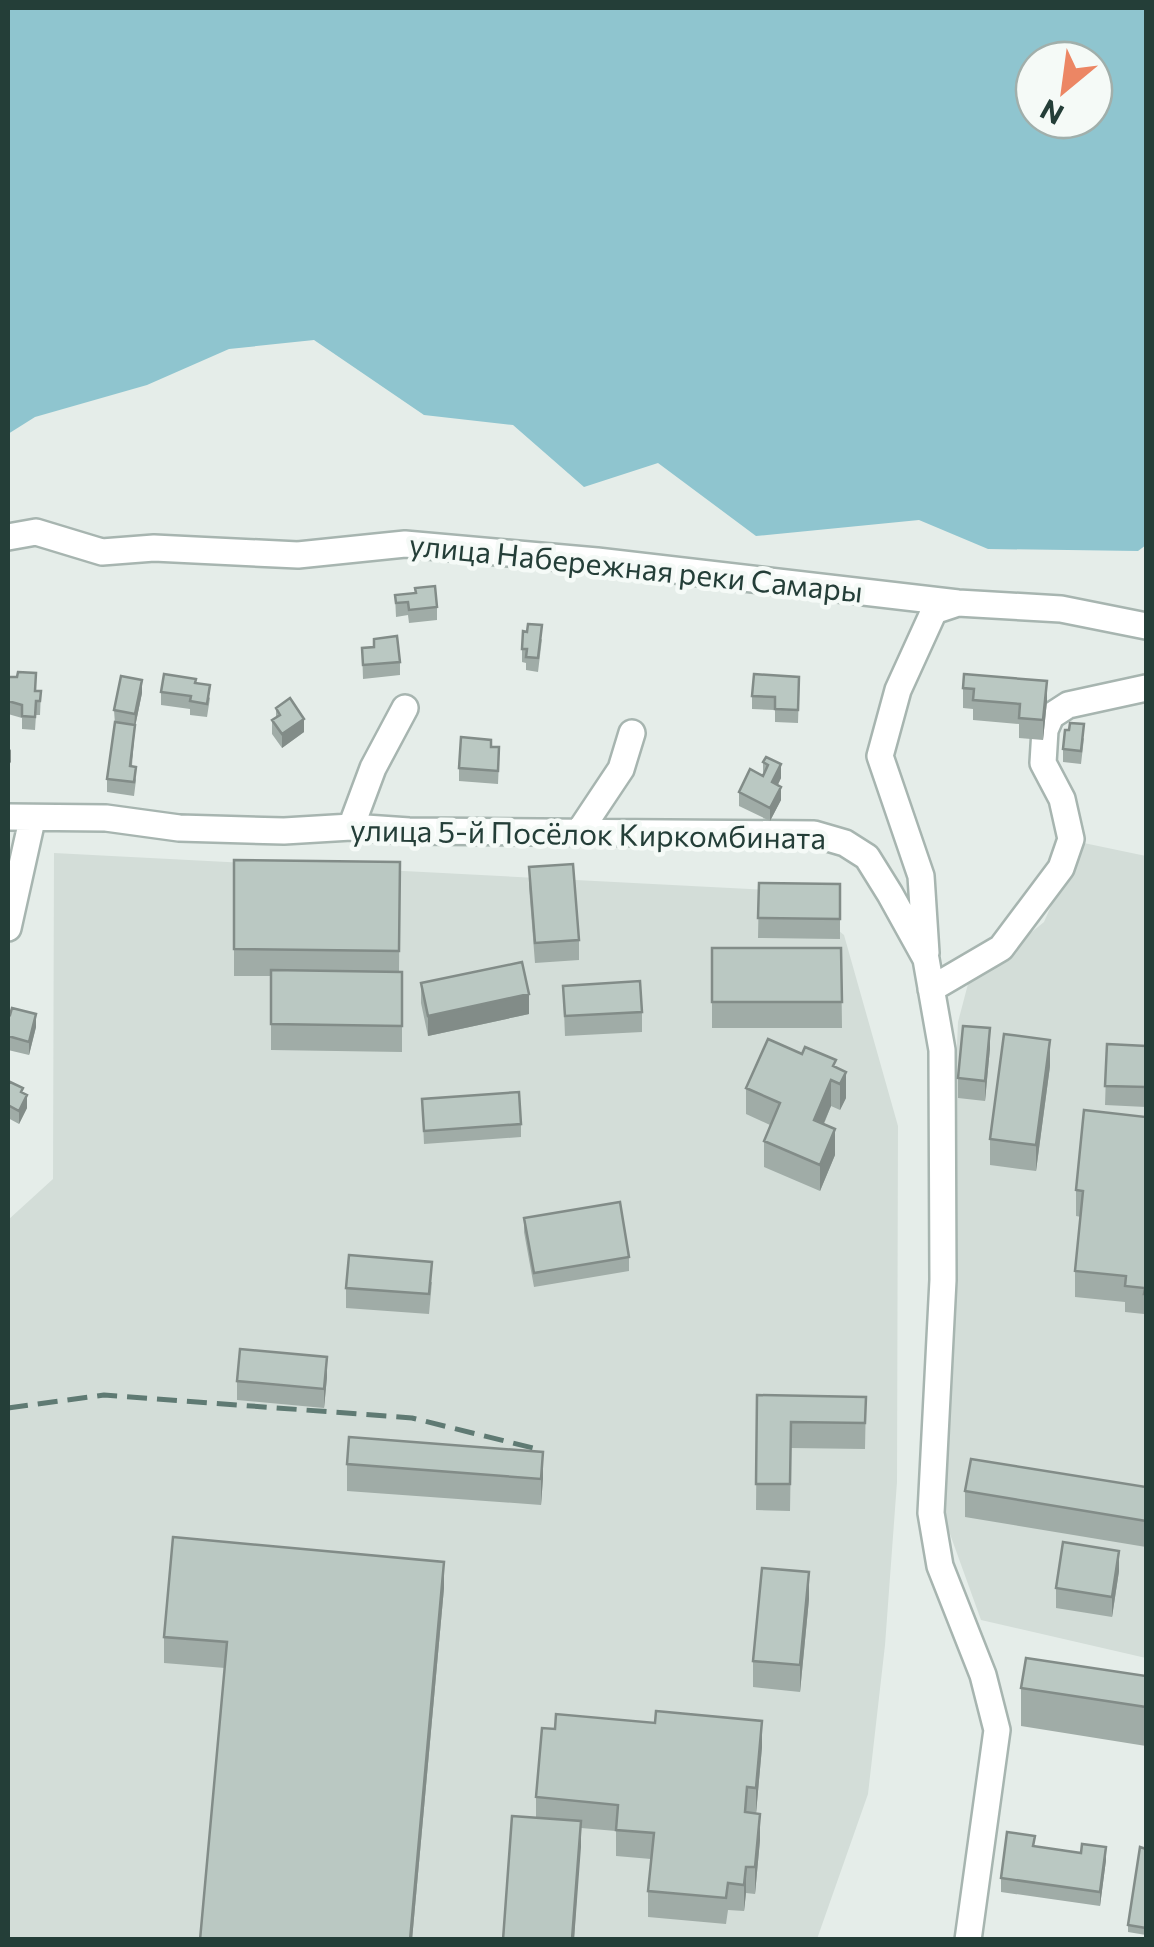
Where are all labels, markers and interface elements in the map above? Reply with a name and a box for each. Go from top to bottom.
north arrow [1014,40,1114,140]
text: N [1034,93,1069,133]
street label: улица Набережная реки Самары [408,524,865,609]
street label: улица 5-й Посёлок Киркомбината [350,810,826,855]

